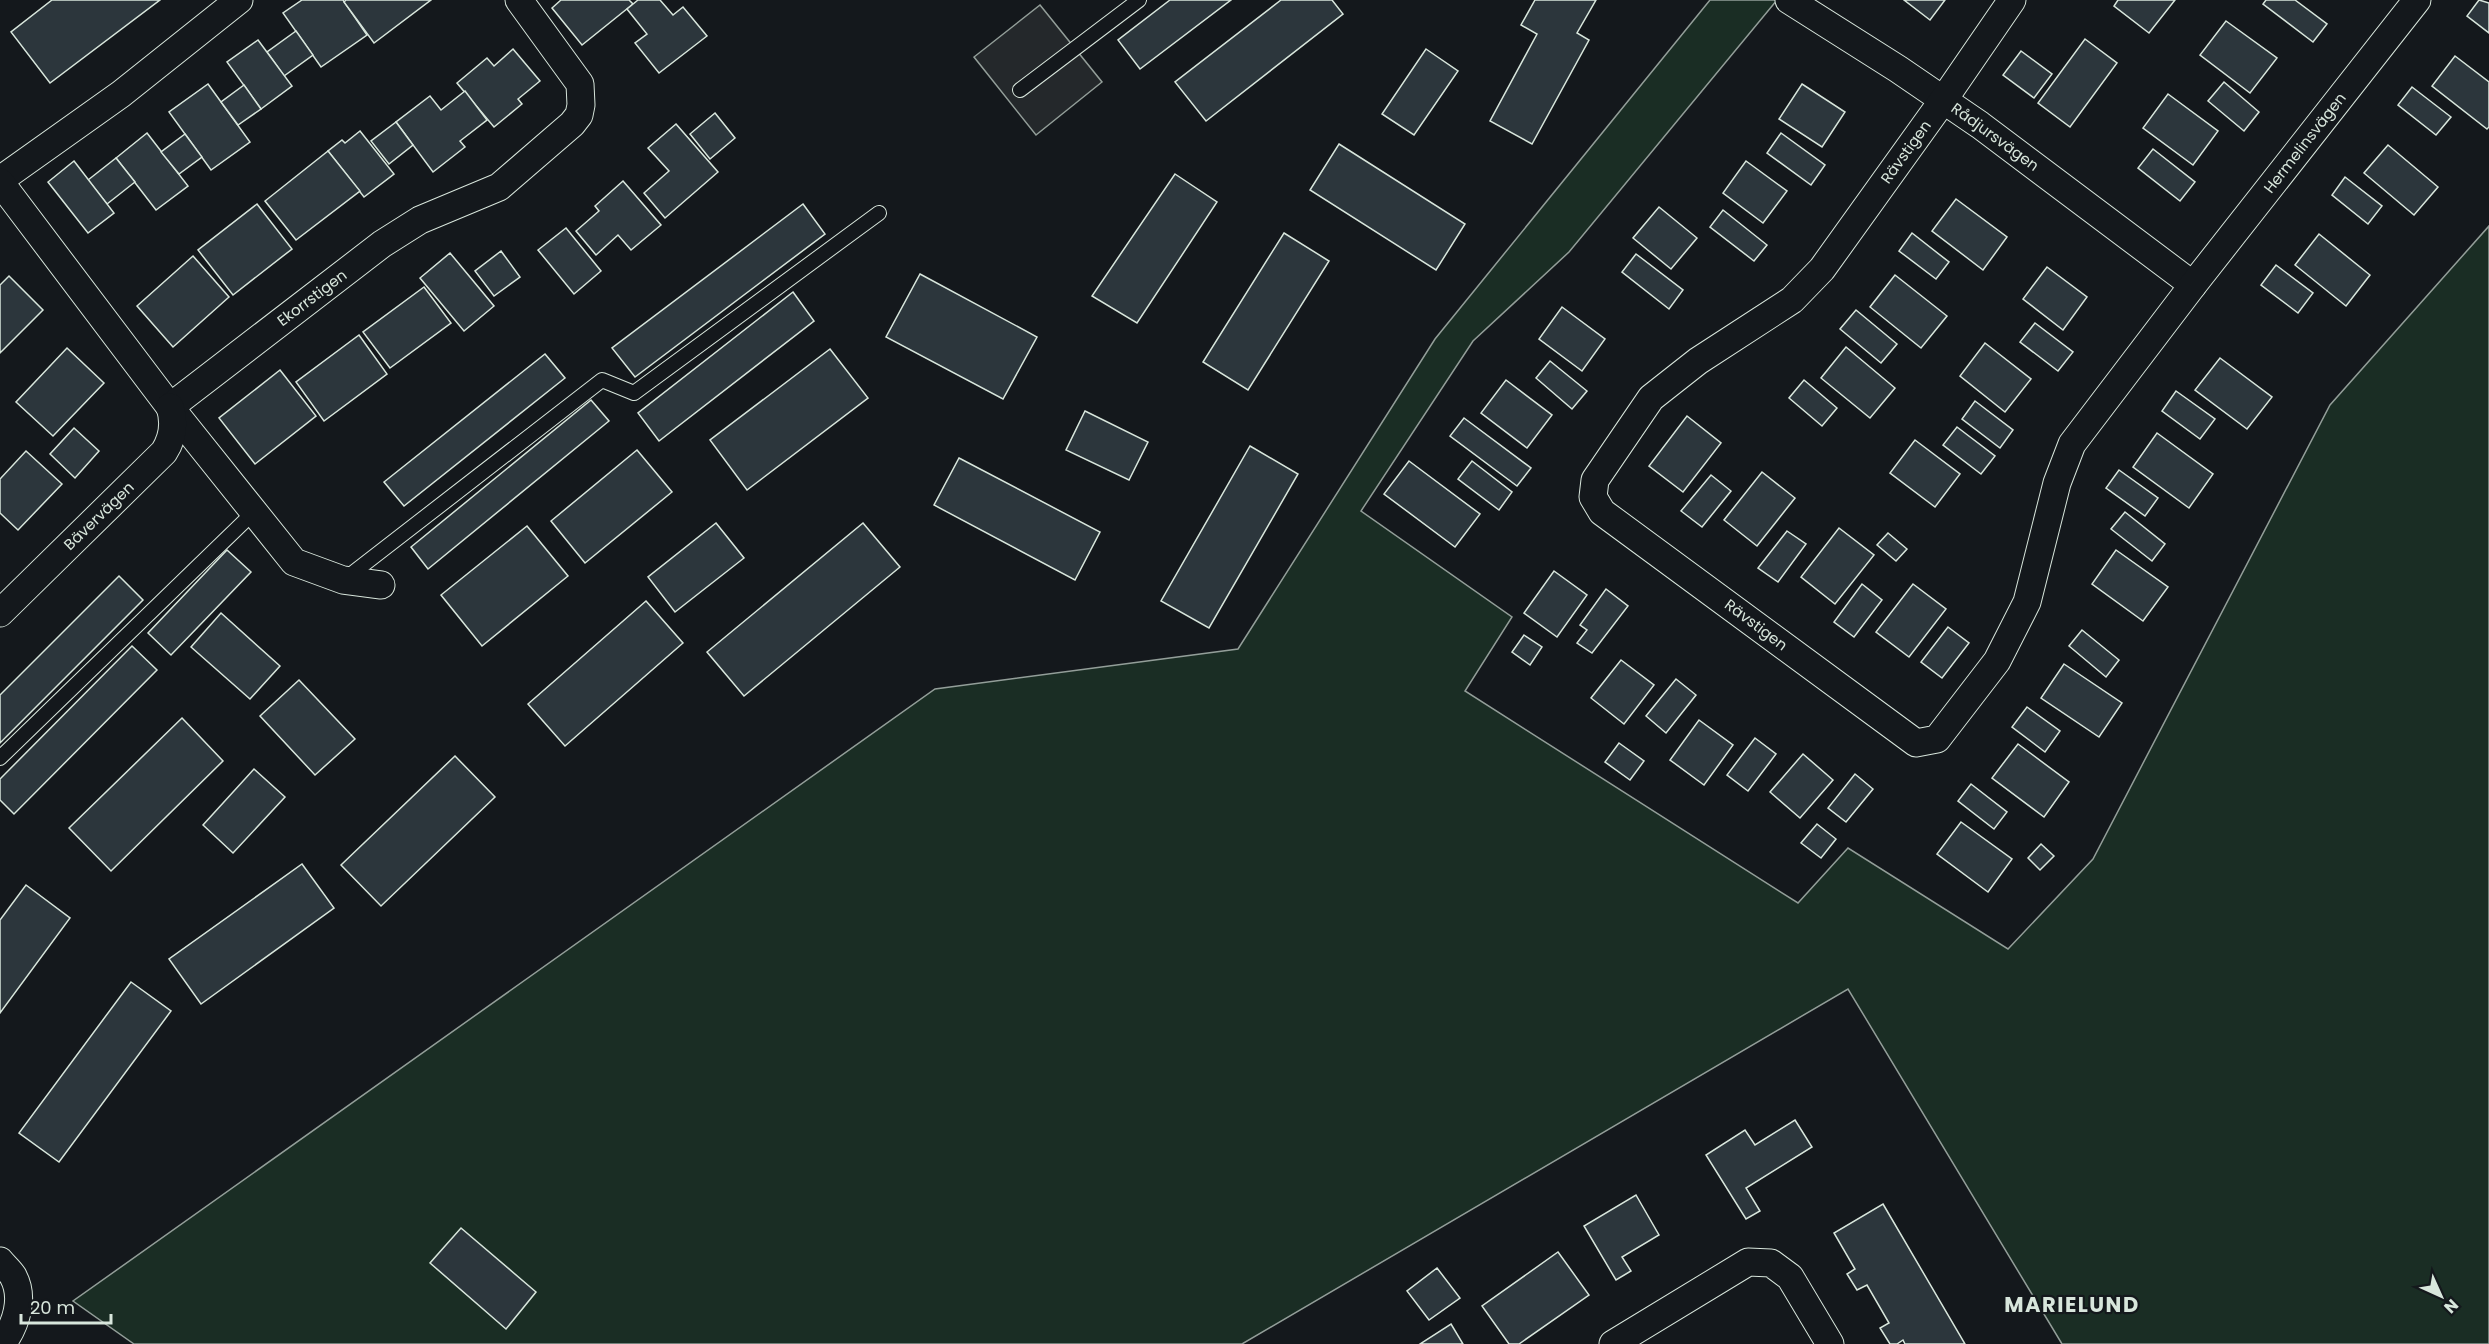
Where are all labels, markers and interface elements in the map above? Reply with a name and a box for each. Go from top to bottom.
street label: Hermelinsvägen [2259,88,2351,197]
street label: Rådjursvägen [1947,98,2043,176]
street label: Rävstigen [1875,116,1936,188]
street label: Ekorrstigen [273,264,351,331]
street label: Bävervägen [59,477,138,555]
street label: Rävstigen [1721,594,1792,655]
north arrow [2411,1266,2471,1326]
scale bar [21,1287,111,1325]
district label: MARIELUND [2004,1290,2140,1319]
text: N [2439,1294,2464,1319]
text: 20 m [30,1295,75,1320]

